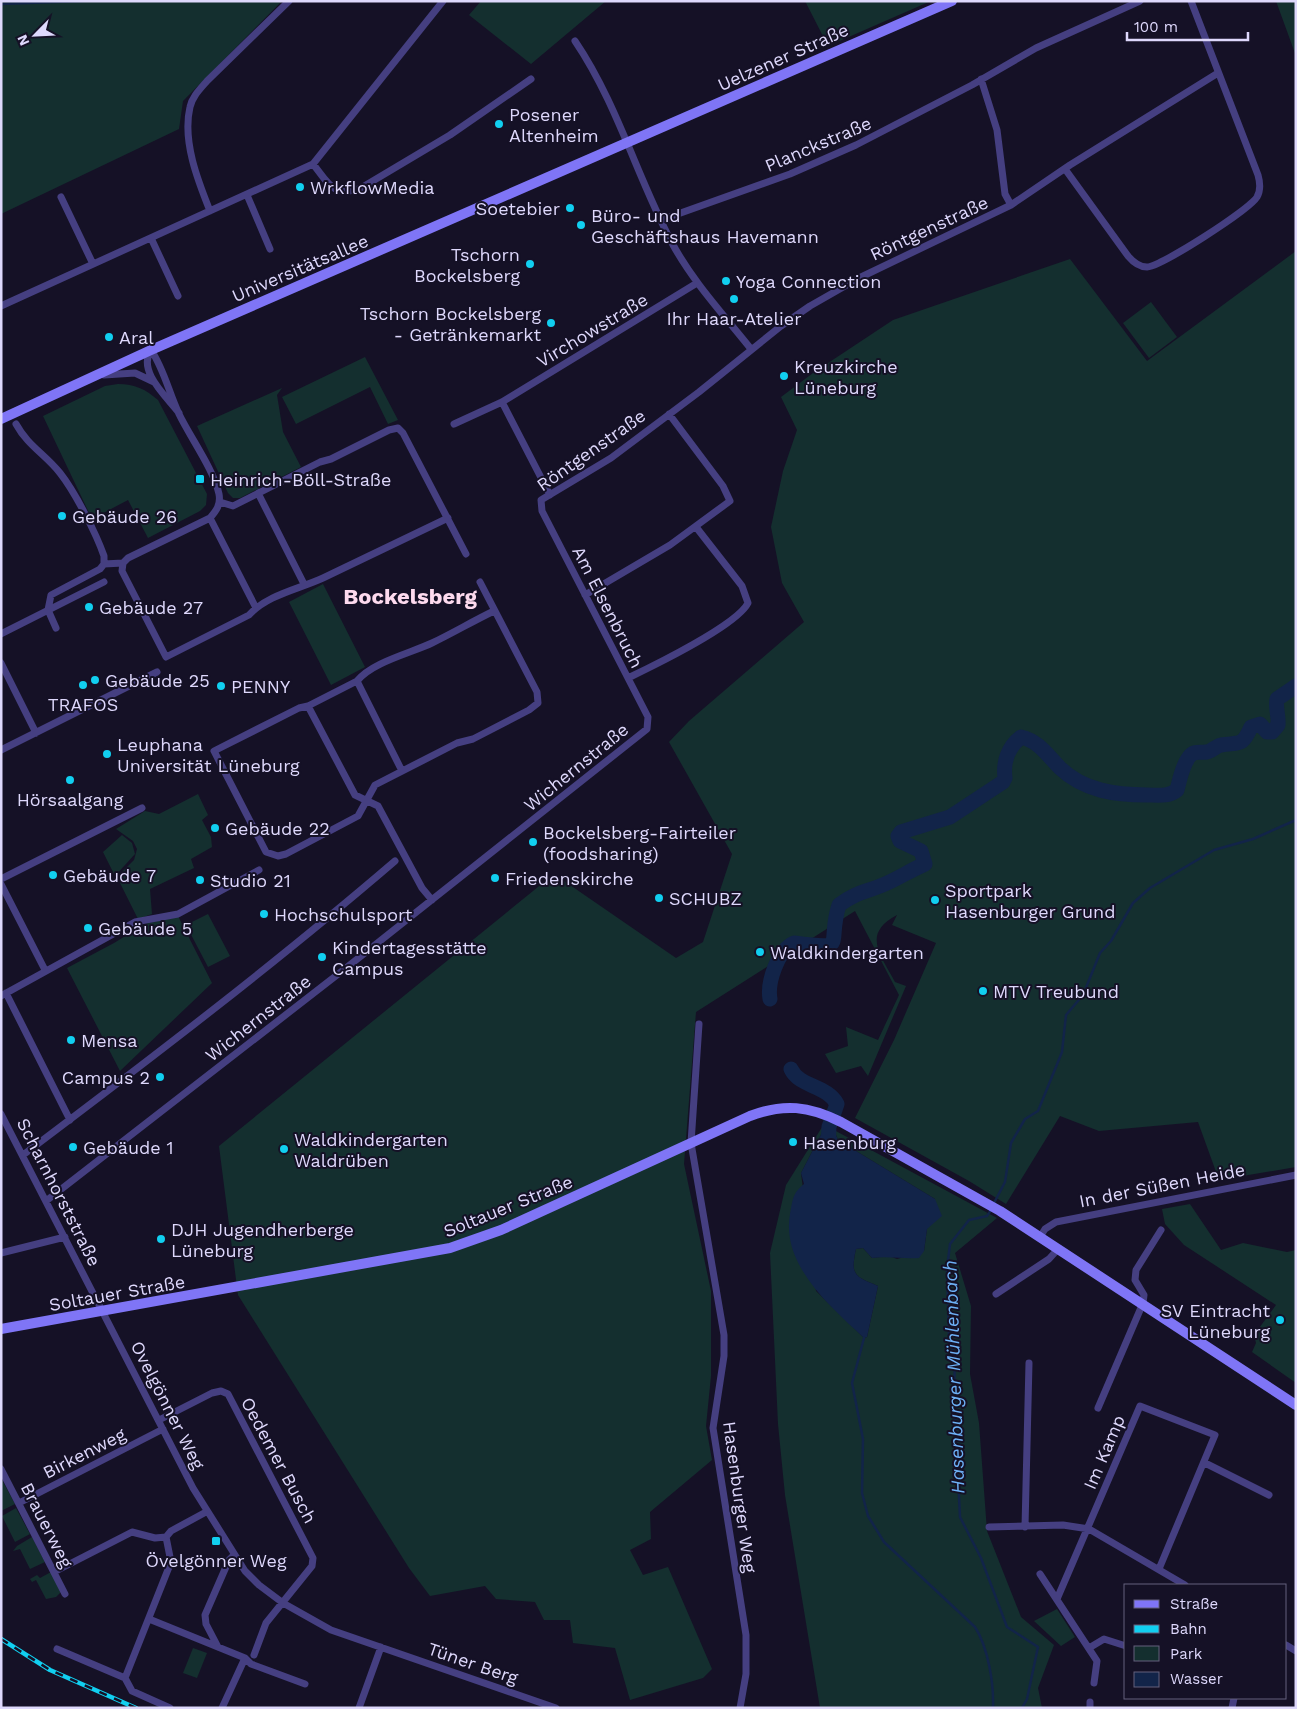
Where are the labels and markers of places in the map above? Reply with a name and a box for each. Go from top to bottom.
place label: Posener Altenheim [509,104,599,146]
marker: Posener Altenheim [493,118,505,130]
place label: WrkflowMedia [310,177,434,198]
marker: WrkflowMedia [294,181,306,193]
place label: Soetebier [476,198,560,219]
marker: Soetebier [564,202,576,214]
place label: Büro- und Geschäftshaus Havemann [591,205,819,247]
marker: Büro- und Geschäftshaus Havemann [575,219,587,231]
place label: Tschorn Bockelsberg [414,244,520,286]
marker: Tschorn Bockelsberg [524,258,536,270]
place label: Yoga Connection [736,271,881,292]
marker: Yoga Connection [720,275,732,287]
marker: Ihr Haar-Atelier [728,293,740,305]
place label: Tschorn Bockelsberg - Getränkemarkt [360,303,541,345]
place label: Ihr Haar-Atelier [667,308,801,329]
marker: Tschorn Bockelsberg - Getränkemarkt [545,317,557,329]
place label: Aral [119,327,154,348]
marker: Aral [103,331,115,343]
place label: Kreuzkirche Lüneburg [794,356,898,398]
marker: Kreuzkirche Lüneburg [778,370,790,382]
place label: Heinrich-Böll-Straße [210,469,391,490]
marker: Heinrich-Böll-Straße [194,473,206,485]
place label: Gebäude 26 [72,506,177,527]
marker: Gebäude 26 [56,510,68,522]
place label: Gebäude 27 [99,597,203,618]
marker: Gebäude 27 [83,601,95,613]
place label: Gebäude 25 [105,670,210,691]
marker: Gebäude 25 [89,674,101,686]
place label: PENNY [231,676,291,697]
marker: TRAFOS [77,679,89,691]
marker: PENNY [215,680,227,692]
place label: TRAFOS [48,694,118,715]
place label: Leuphana Universität Lüneburg [117,734,300,776]
marker: Leuphana Universität Lüneburg [101,748,113,760]
marker: Hörsaalgang [64,774,76,786]
place label: Hörsaalgang [17,789,124,810]
place label: Gebäude 22 [225,818,330,839]
marker: Gebäude 22 [209,822,221,834]
place label: Bockelsberg-Fairteiler (foodsharing) [543,822,736,864]
marker: Bockelsberg-Fairteiler (foodsharing) [527,836,539,848]
place label: Gebäude 7 [63,865,156,886]
place label: Friedenskirche [505,868,634,889]
marker: Gebäude 7 [47,869,59,881]
place label: Studio 21 [210,870,291,891]
marker: Friedenskirche [489,872,501,884]
marker: Studio 21 [194,874,206,886]
place label: Sportpark Hasenburger Grund [945,880,1116,922]
place label: SCHUBZ [669,888,742,909]
marker: SCHUBZ [653,892,665,904]
marker: Sportpark Hasenburger Grund [929,894,941,906]
place label: Hochschulsport [274,904,413,925]
marker: Hochschulsport [258,908,270,920]
place label: Gebäude 5 [98,918,192,939]
marker: Gebäude 5 [82,922,94,934]
place label: Kindertagesstätte Campus [332,937,487,979]
place label: Waldkindergarten [770,942,924,963]
marker: Waldkindergarten [754,946,766,958]
marker: Kindertagesstätte Campus [316,951,328,963]
place label: MTV Treubund [993,981,1119,1002]
marker: MTV Treubund [977,985,989,997]
place label: Mensa [81,1030,137,1051]
marker: Mensa [65,1034,77,1046]
place label: Campus 2 [62,1067,150,1088]
marker: Campus 2 [154,1071,166,1083]
place label: Waldkindergarten Waldrüben [294,1129,448,1171]
place label: Hasenburg [803,1132,897,1153]
marker: Hasenburg [787,1136,799,1148]
place label: Gebäude 1 [83,1137,173,1158]
marker: Gebäude 1 [67,1141,79,1153]
marker: Waldkindergarten Waldrüben [278,1143,290,1155]
place label: DJH Jugendherberge Lüneburg [171,1219,354,1261]
marker: DJH Jugendherberge Lüneburg [155,1233,167,1245]
place label: SV Eintracht Lüneburg [1161,1300,1270,1342]
marker: SV Eintracht Lüneburg [1274,1314,1286,1326]
marker: Övelgönner Weg [210,1535,222,1547]
place label: Övelgönner Weg [145,1550,287,1571]

